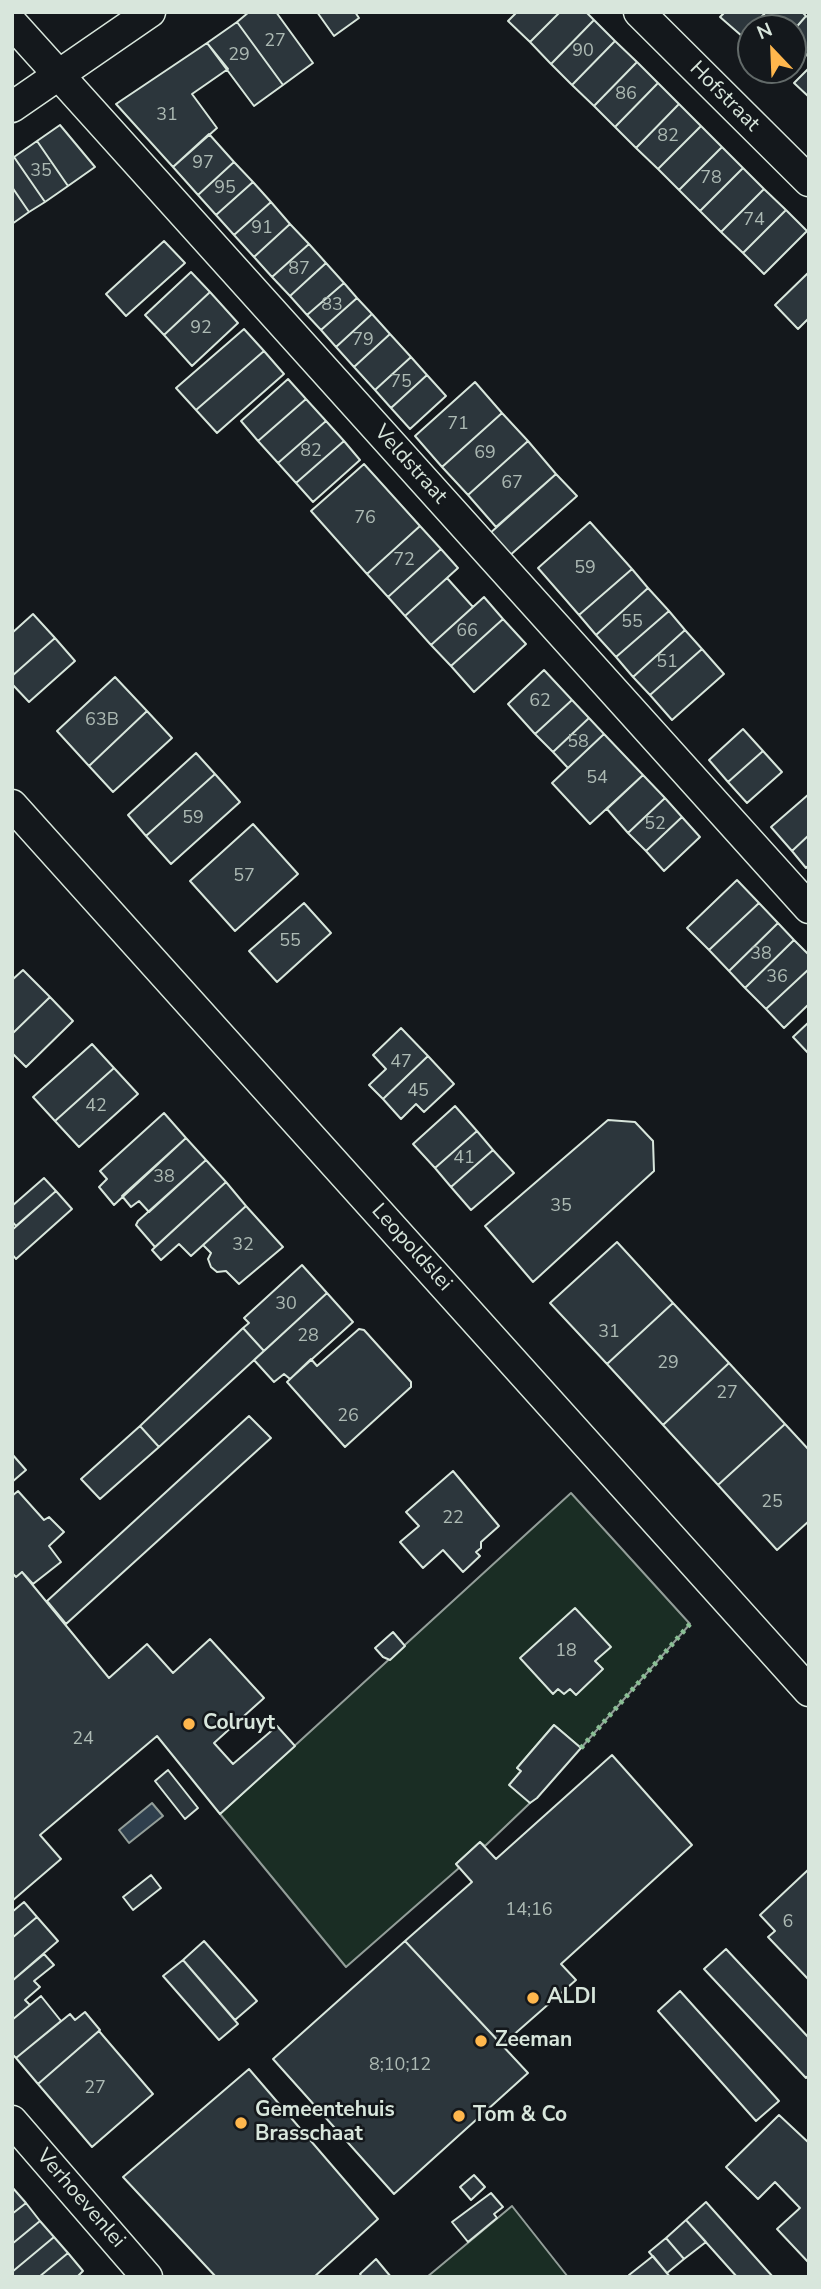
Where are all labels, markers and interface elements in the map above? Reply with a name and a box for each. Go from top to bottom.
north arrow [737,14,807,84]
text: N [753,17,776,46]
house number: 27 [264,31,286,53]
house number: 90 [572,41,594,63]
house number: 29 [228,45,250,67]
street label: Hofstraat [684,57,764,137]
house number: 86 [615,84,637,106]
house number: 31 [156,105,178,127]
house number: 82 [657,126,679,148]
house number: 97 [192,153,214,175]
house number: 35 [30,161,52,183]
house number: 78 [700,168,722,190]
house number: 95 [214,178,236,200]
house number: 74 [743,210,765,232]
house number: 91 [251,218,273,240]
house number: 87 [288,259,310,281]
house number: 83 [321,295,343,317]
house number: 92 [190,318,212,340]
house number: 79 [352,330,374,352]
house number: 75 [390,372,412,394]
house number: 71 [447,414,469,436]
street label: Veldstraat [368,420,452,510]
house number: 82 [300,441,322,463]
house number: 69 [474,443,496,465]
house number: 67 [501,473,523,495]
house number: 76 [354,508,376,530]
house number: 72 [393,550,415,572]
house number: 59 [574,558,596,580]
house number: 55 [621,612,643,634]
house number: 66 [456,621,478,643]
house number: 51 [656,652,678,674]
house number: 62 [529,691,551,713]
house number: 63B [85,710,119,732]
house number: 58 [567,732,589,754]
house number: 54 [586,768,608,790]
house number: 59 [182,808,204,830]
house number: 52 [644,814,666,836]
house number: 57 [233,866,255,888]
house number: 55 [279,931,301,953]
house number: 38 [750,944,772,966]
house number: 36 [766,967,788,989]
house number: 47 [390,1052,412,1074]
house number: 45 [407,1081,429,1103]
house number: 42 [85,1096,107,1118]
house number: 41 [453,1148,475,1170]
house number: 38 [153,1167,175,1189]
house number: 35 [550,1196,572,1218]
street label: Leopoldslei [365,1199,457,1297]
house number: 32 [232,1235,254,1257]
house number: 30 [275,1294,297,1316]
house number: 31 [598,1322,620,1344]
house number: 28 [297,1326,319,1348]
house number: 29 [657,1353,679,1375]
house number: 27 [716,1383,738,1405]
house number: 26 [337,1406,359,1428]
house number: 25 [761,1492,783,1514]
house number: 22 [442,1508,464,1530]
house number: 18 [555,1641,577,1663]
place label: Colruyt [203,1711,275,1737]
marker: Colruyt [181,1716,197,1732]
house number: 24 [72,1729,94,1751]
house number: 14;16 [505,1900,553,1922]
house number: 6 [783,1912,793,1934]
place label: ALDI [547,1985,596,2011]
marker: ALDI [525,1990,541,2006]
place label: Zeeman [495,2028,572,2054]
marker: Zeeman [473,2033,489,2049]
house number: 8;10;12 [369,2055,431,2077]
house number: 27 [84,2078,106,2100]
place label: Gemeentehuis Brasschaat [255,2098,395,2148]
place label: Tom & Co [473,2103,567,2129]
marker: Tom & Co [451,2108,467,2124]
marker: Gemeentehuis Brasschaat [233,2115,249,2131]
street label: Verhoevenlei [30,2145,130,2253]

